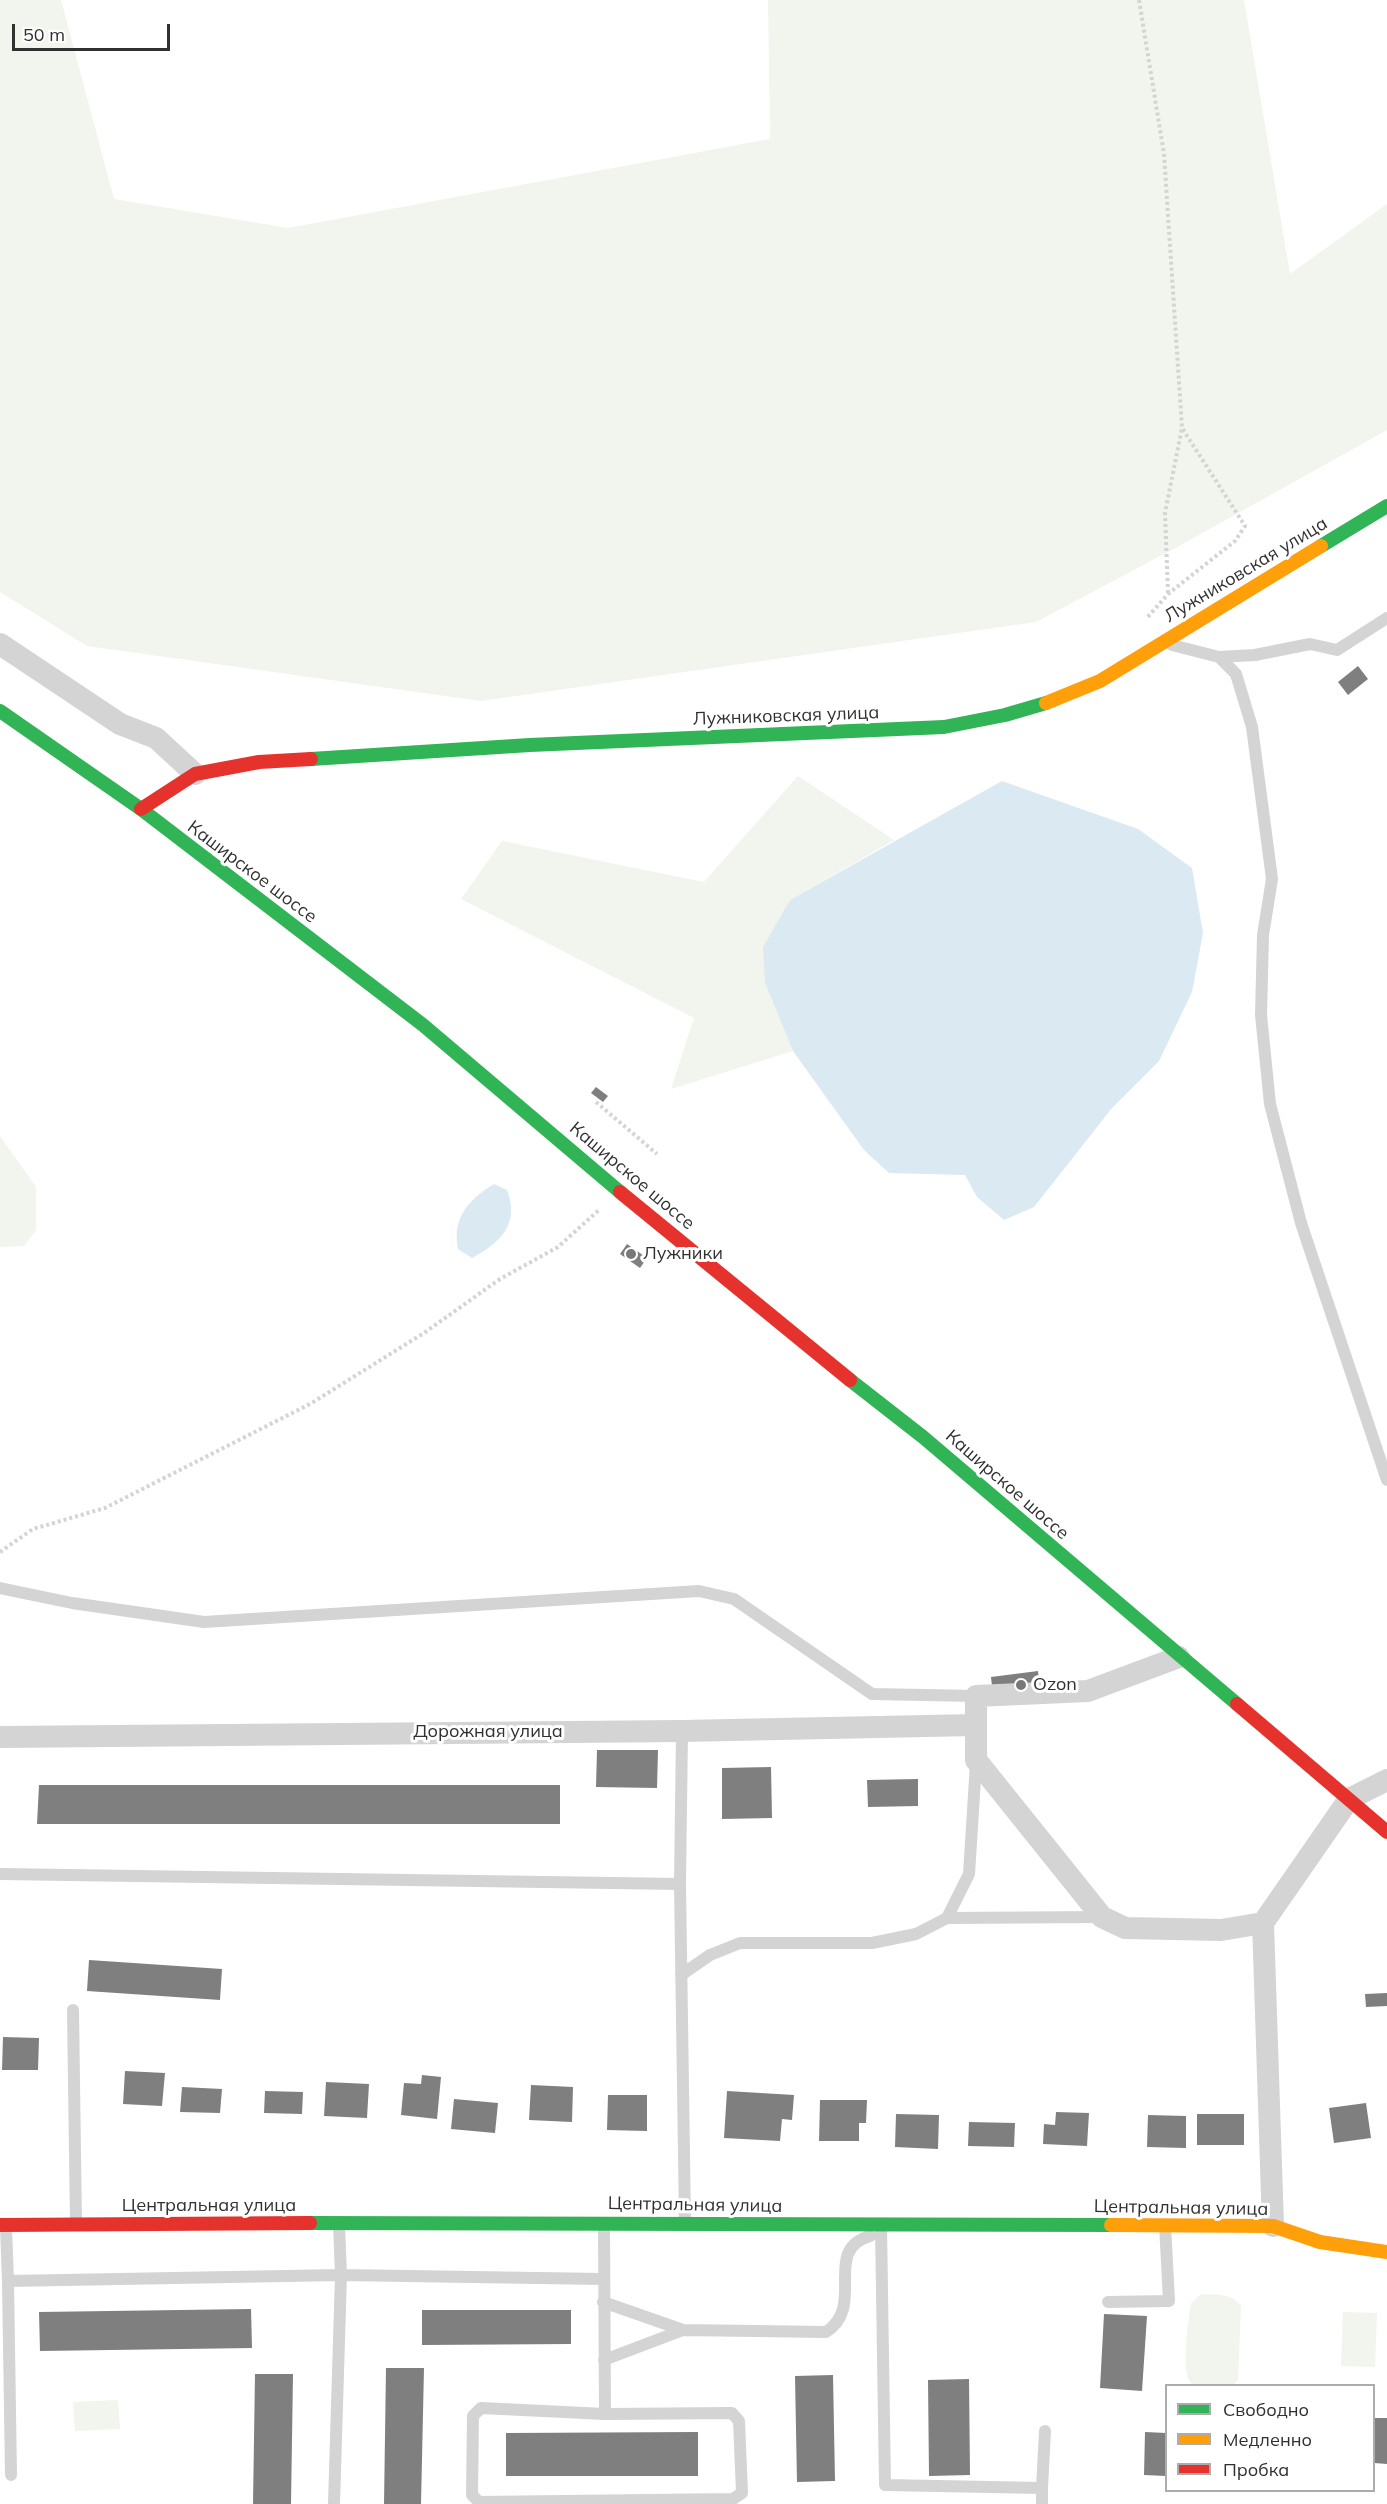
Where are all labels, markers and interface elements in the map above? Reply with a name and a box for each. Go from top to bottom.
scale bar [15,12,172,50]
text: 50 m [23,23,65,46]
street label: Лужниковская улица [1161,513,1331,627]
street label: Лужниковская улица [692,702,880,730]
street label: Каширское шоссе [183,816,321,928]
street label: Каширское шоссе [565,1117,699,1235]
place label: Лужники [643,1243,723,1265]
marker: Лужники [624,1247,638,1261]
street label: Каширское шоссе [941,1426,1073,1544]
place label: Ozon [1033,1674,1077,1696]
marker: Ozon [1014,1678,1028,1692]
street label: Дорожная улица [413,1721,563,1743]
street label: Центральная улица [608,2193,782,2217]
street label: Центральная улица [122,2195,296,2217]
street label: Центральная улица [1094,2196,1268,2220]
legend [1165,2384,1375,2492]
text: Свободно [1223,2398,1309,2421]
text: Медленно [1223,2428,1312,2451]
text: Пробка [1223,2458,1289,2481]

